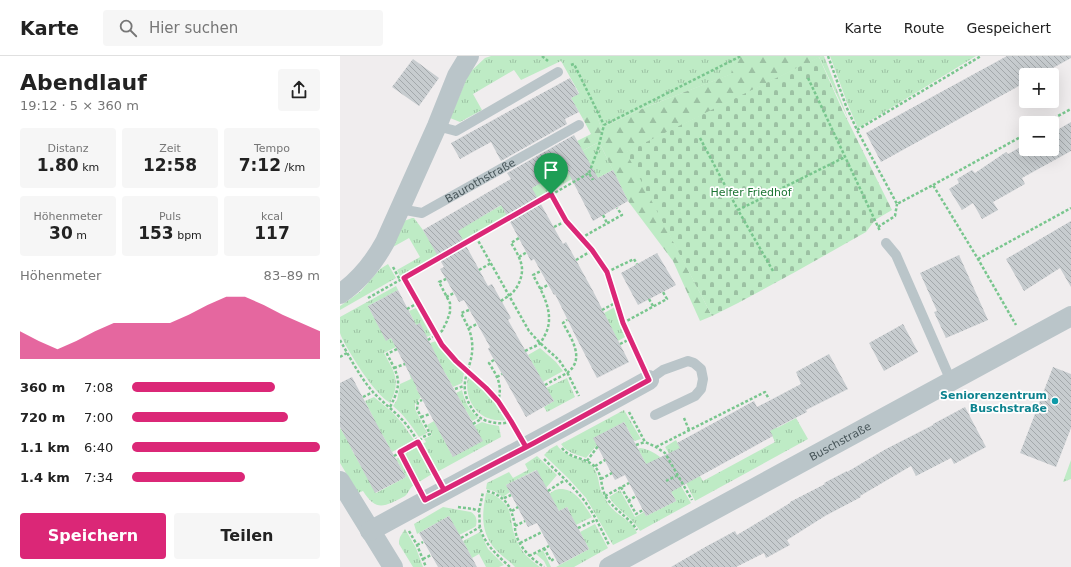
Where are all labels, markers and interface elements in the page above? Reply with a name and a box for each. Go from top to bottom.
search box [103,10,383,46]
text: Karte [20,17,79,39]
icon: search [117,17,139,39]
text: Hier suchen [149,19,238,37]
text: Karte [844,20,882,36]
text: Route [904,20,944,36]
text: Gespeichert [966,20,1051,36]
map controls [1019,68,1059,156]
button: + [1019,68,1059,108]
button: share [278,69,320,111]
text: Abendlauf [20,70,147,95]
text: 19:12 · 5 × 360 m [20,98,139,113]
button: − [1019,116,1059,156]
text: Distanz [47,142,89,155]
text: Zeit [159,142,181,155]
text: Tempo [254,142,290,155]
pin [534,153,568,194]
text: 1.80 [37,155,79,175]
text: 12:58 [143,155,197,175]
text: 7:12 [239,155,281,175]
street label: Baurothstraße [443,156,518,206]
icon: arrive [540,159,562,181]
text: km [79,161,99,174]
text: /km [281,161,305,174]
park label: Helfer Friedhof [710,186,793,199]
text: Höhenmeter [34,210,102,223]
text: Puls [159,210,181,223]
text: kcal [261,210,283,223]
text: 30 [49,223,73,243]
text: 153 [138,223,174,243]
text: 117 [254,223,290,243]
text: m [73,229,87,242]
text: bpm [174,229,202,242]
text: Höhenmeter [20,268,101,283]
text: 83–89 m [264,268,320,283]
text: 360 m [20,380,65,395]
text: 7:08 [84,380,113,395]
place label: Seniorenzentrum Buschstraße [940,389,1047,415]
marker: Seniorenzentrum Buschstraße [1050,396,1060,406]
text: 720 m [20,410,65,425]
text: 7:00 [84,410,113,425]
street label: Buschstraße [807,420,874,464]
text: 1.1 km [20,440,70,455]
text: 6:40 [84,440,113,455]
text: 1.4 km [20,470,70,485]
text: 7:34 [84,470,113,485]
button: Speichern [20,513,166,559]
button: Teilen [174,513,320,559]

